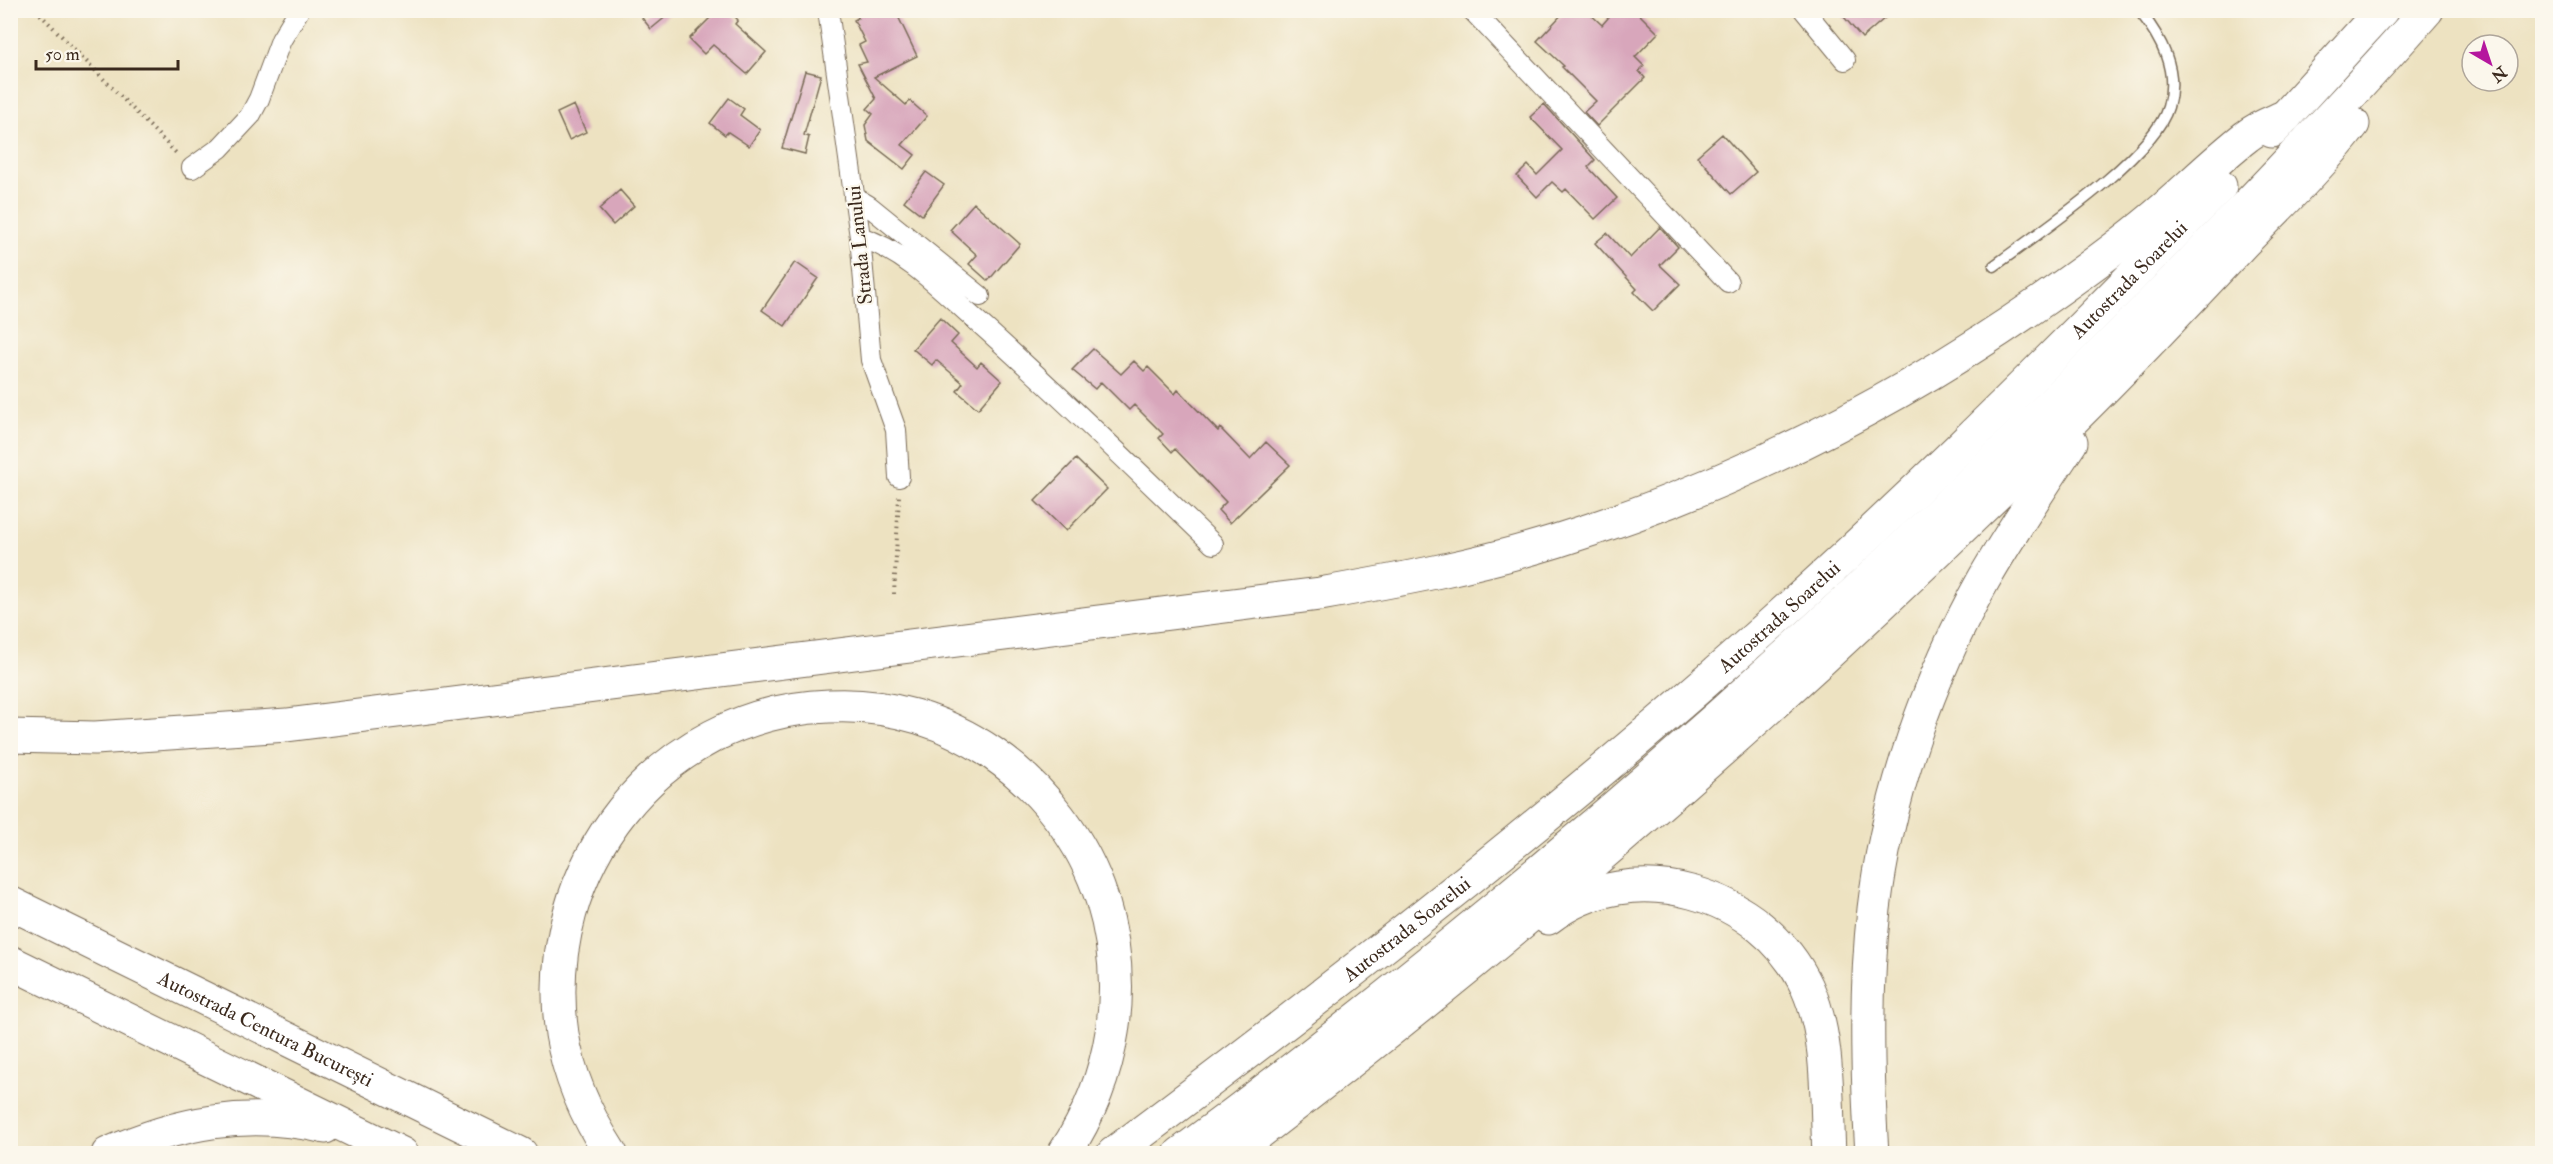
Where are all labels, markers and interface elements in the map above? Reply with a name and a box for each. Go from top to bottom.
scale bar [36,33,178,71]
north arrow [2460,33,2520,93]
text: 50 m [45,43,80,66]
text: N [2486,61,2511,87]
street label: Strada Lanului [841,184,878,306]
street label: Autostrada Soarelui [2065,215,2193,345]
street label: Autostrada Soarelui [1712,555,1845,679]
street label: Autostrada Soarelui [1337,871,1476,988]
street label: Autostrada Centura București [153,965,377,1092]

